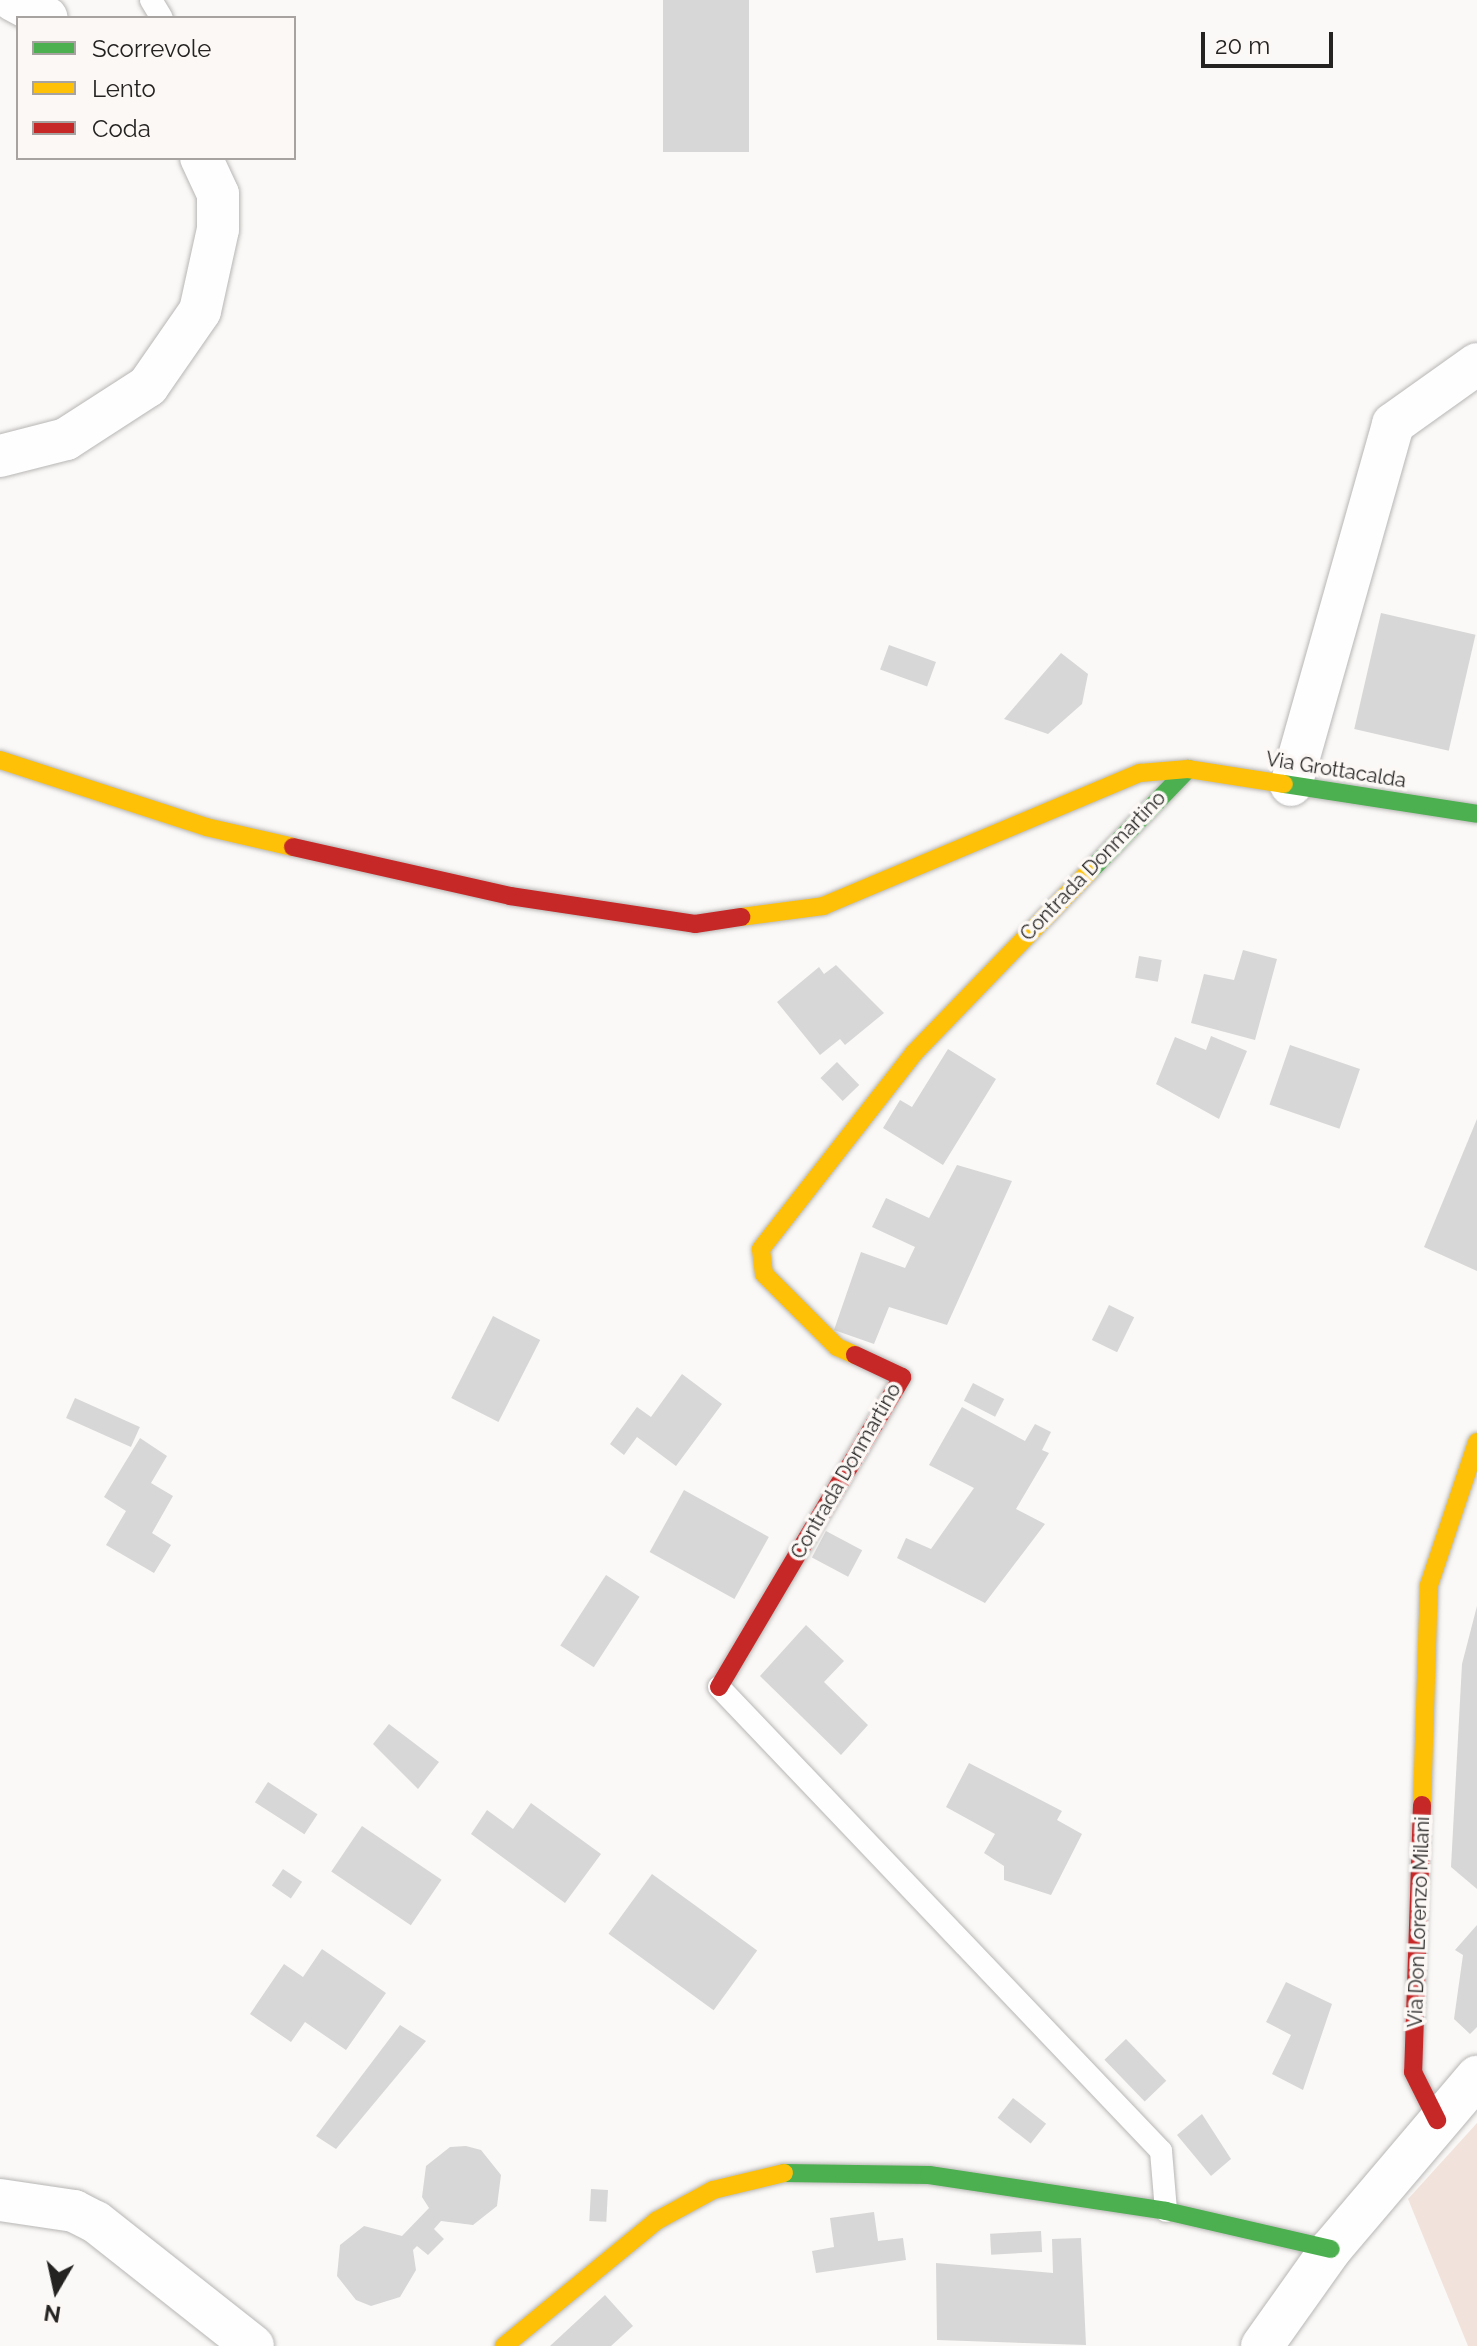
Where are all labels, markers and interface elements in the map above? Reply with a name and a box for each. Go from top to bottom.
legend [16,16,296,160]
scale bar [1205,16,1337,66]
text: 20 m [1215,31,1270,60]
text: Scorrevole [92,34,211,63]
text: Lento [92,74,156,103]
text: Coda [92,114,151,143]
street label: Via Grottacalda [1264,747,1408,793]
street label: Contrada Donmartino [1015,786,1171,946]
street label: Contrada Donmartino [786,1379,906,1563]
street label: Via Don Lorenzo Milani [1403,1816,1435,2028]
north arrow [16,2250,96,2330]
text: N [42,2300,63,2328]

